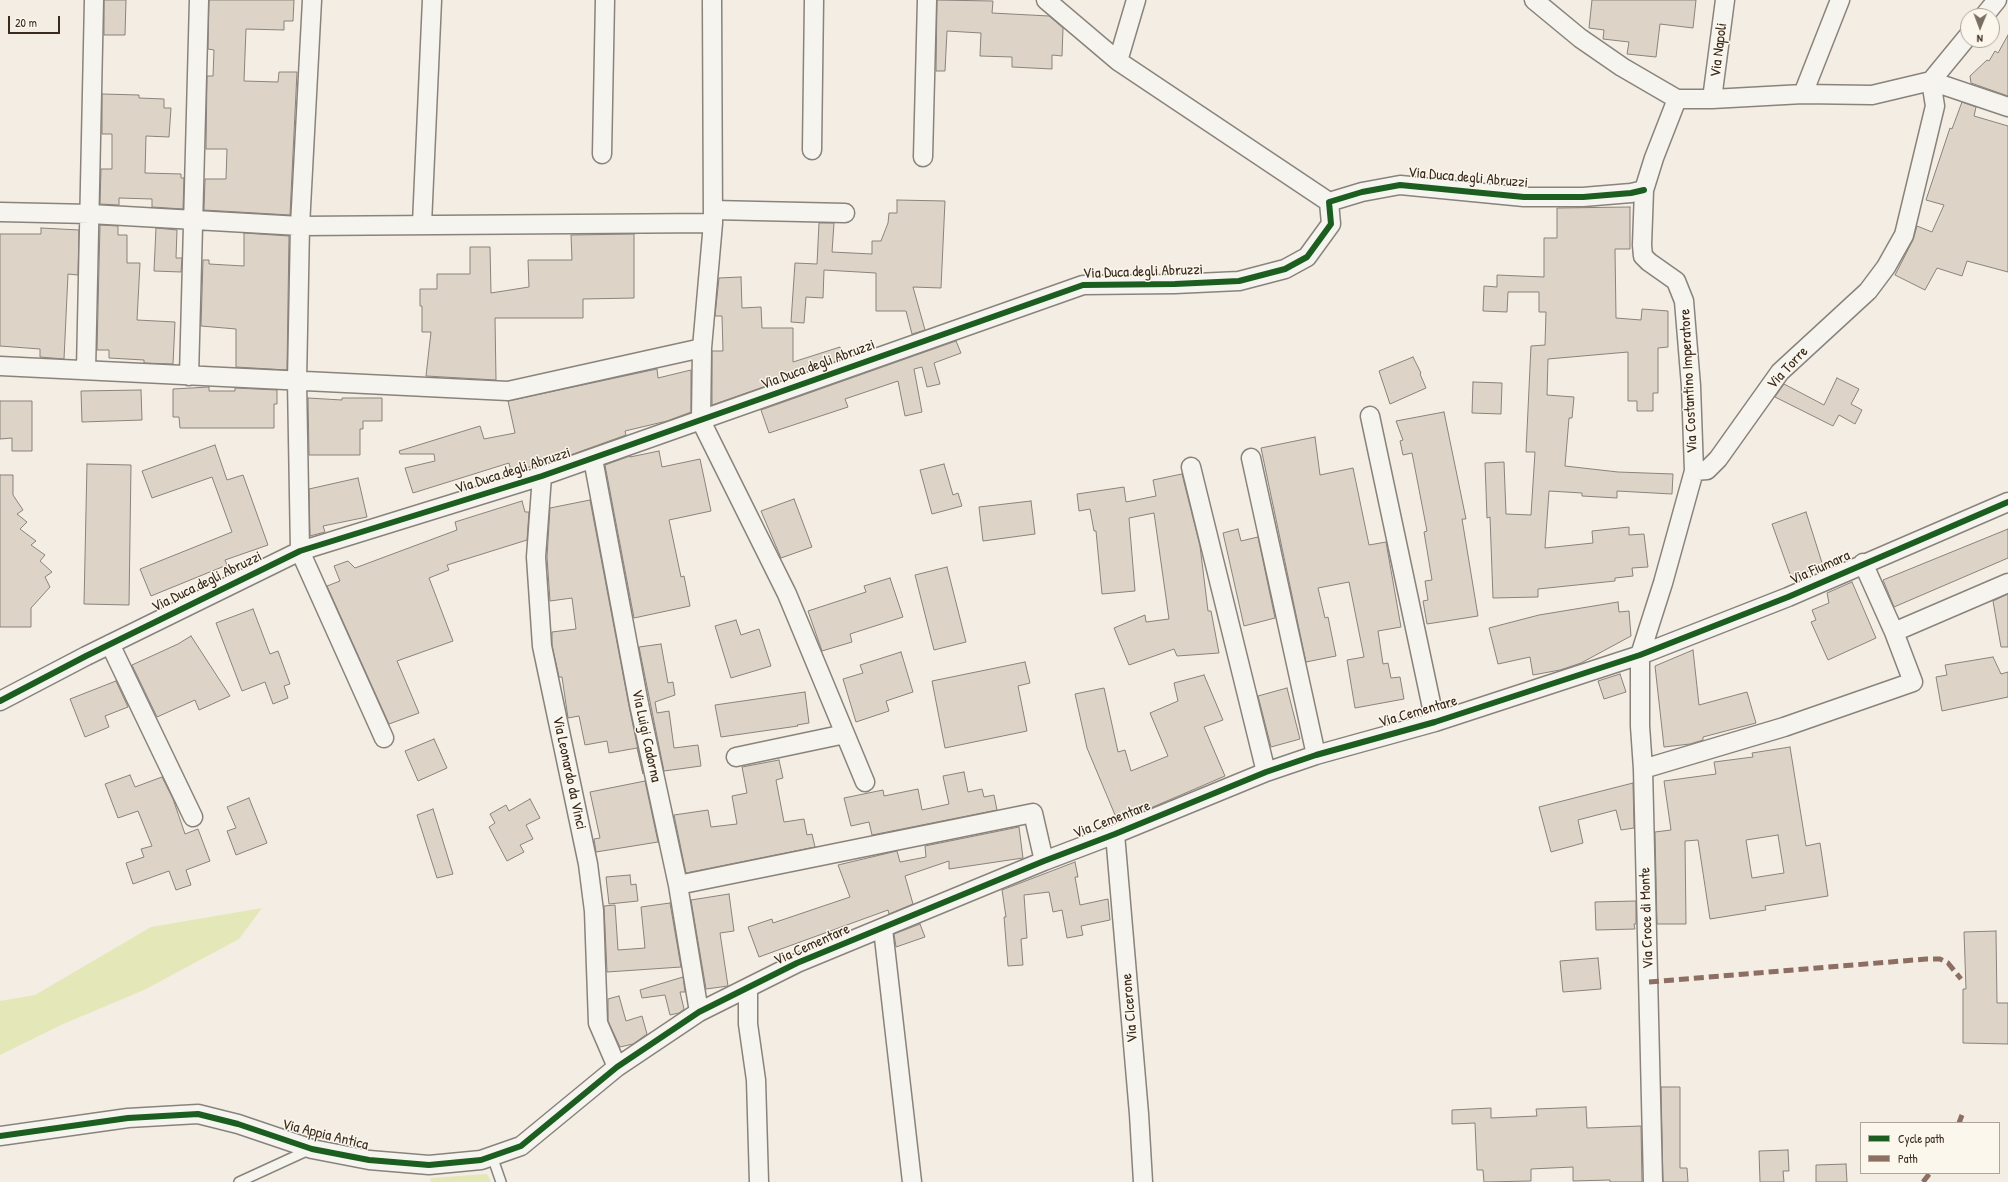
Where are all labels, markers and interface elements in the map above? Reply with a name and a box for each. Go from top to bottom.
scale bar [10,8,62,34]
north arrow [1960,8,2000,48]
text: 20 m [15,14,37,31]
street label: Via Napoli [1707,22,1731,78]
text: N [1977,32,1983,46]
street label: Via Duca degli Abruzzi [1407,164,1529,192]
street label: Via Duca degli Abruzzi [1083,261,1203,283]
street label: Via Costantino Imperatore [1676,308,1702,454]
street label: Via Duca degli Abruzzi [758,336,878,394]
street label: Via Torre [1764,343,1812,393]
street label: Via Duca degli Abruzzi [453,444,573,498]
street label: Via Fiumara [1787,547,1853,589]
street label: Via Duca degli Abruzzi [149,548,265,616]
street label: Via Luigi Cadorna [627,688,665,784]
street label: Via Cementare [1377,692,1459,732]
street label: Via Leonardo da Vinci [548,715,590,831]
street label: Via Cementare [1071,797,1153,843]
street label: Via Croce di Monte [1636,867,1658,969]
street label: Via Cementare [771,920,853,970]
street label: Via CIcerone [1118,973,1142,1043]
street label: Via Appia Antica [280,1116,370,1154]
legend [1860,1122,2000,1174]
text: Cycle path [1898,1130,1944,1147]
text: Path [1898,1150,1918,1167]

